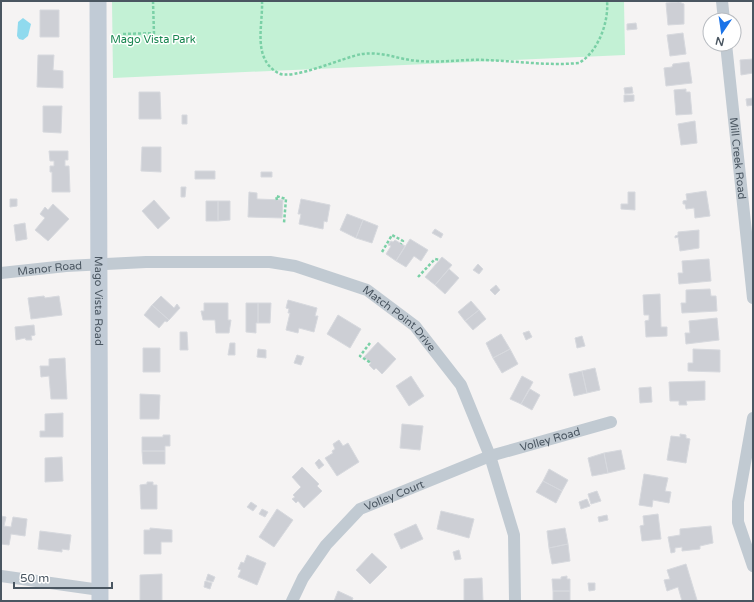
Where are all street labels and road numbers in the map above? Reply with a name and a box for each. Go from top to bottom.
street label: Mill Creek Road [727,117,749,200]
street label: Mago Vista Road [92,256,106,346]
street label: Manor Road [17,259,82,278]
street label: Match Point Drive [360,283,439,354]
street label: Volley Road [518,424,582,454]
street label: Volley Court [362,477,426,513]

